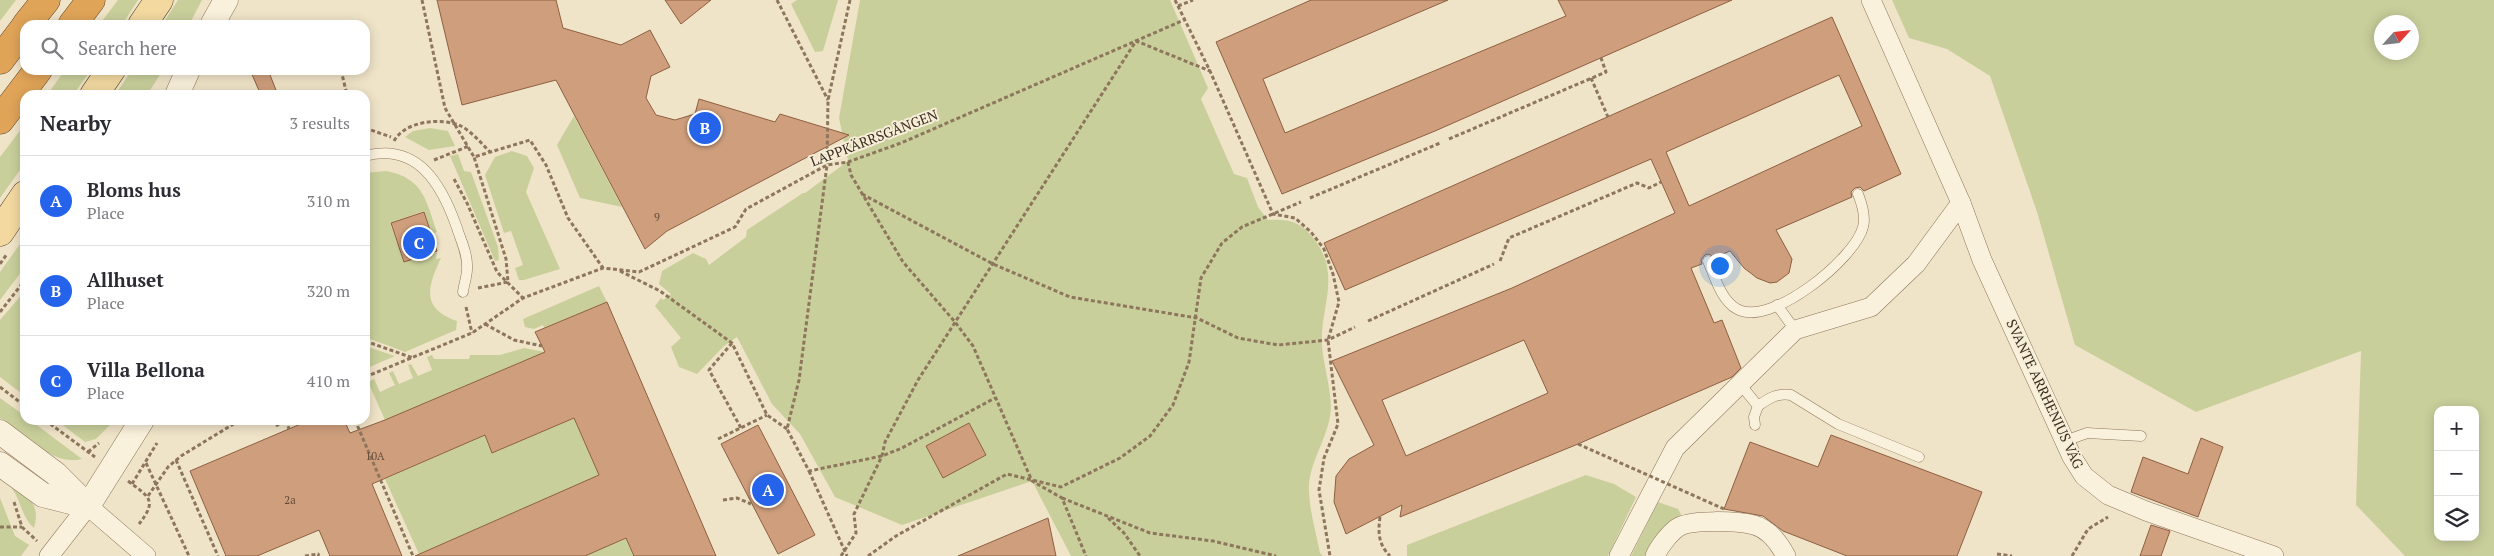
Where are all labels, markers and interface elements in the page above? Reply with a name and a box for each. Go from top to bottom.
north arrow [2374,15,2419,60]
search box [20,20,370,75]
icon: search [38,34,66,62]
text: Search here [78,35,177,60]
street label: LAPPKÄRRSGÅNGEN [807,104,940,171]
text: Nearby [40,109,111,137]
pin: B [689,109,721,147]
text: 3 results [290,112,350,134]
text: Bloms hus [87,177,181,202]
text: A [50,190,62,212]
text: 310 m [307,190,350,212]
text: Place [87,202,125,224]
house number: 9 [654,210,660,224]
pin: C [403,224,435,262]
your location [1707,253,1733,279]
text: Allhuset [87,267,164,292]
text: B [51,280,61,302]
text: 320 m [307,280,350,302]
text: Place [87,292,125,314]
street label: SVANTE ARRHENIUS VÄG [2002,316,2089,472]
text: Villa Bellona [87,357,205,382]
text: C [51,370,61,392]
text: 410 m [307,370,350,392]
text: Place [87,382,125,404]
map controls [2434,406,2479,541]
button: + [2434,406,2479,451]
house number: 10A [365,449,385,463]
button: − [2434,451,2479,496]
pin: A [752,471,784,509]
house number: 2a [284,493,296,507]
button: layers [2434,496,2479,541]

